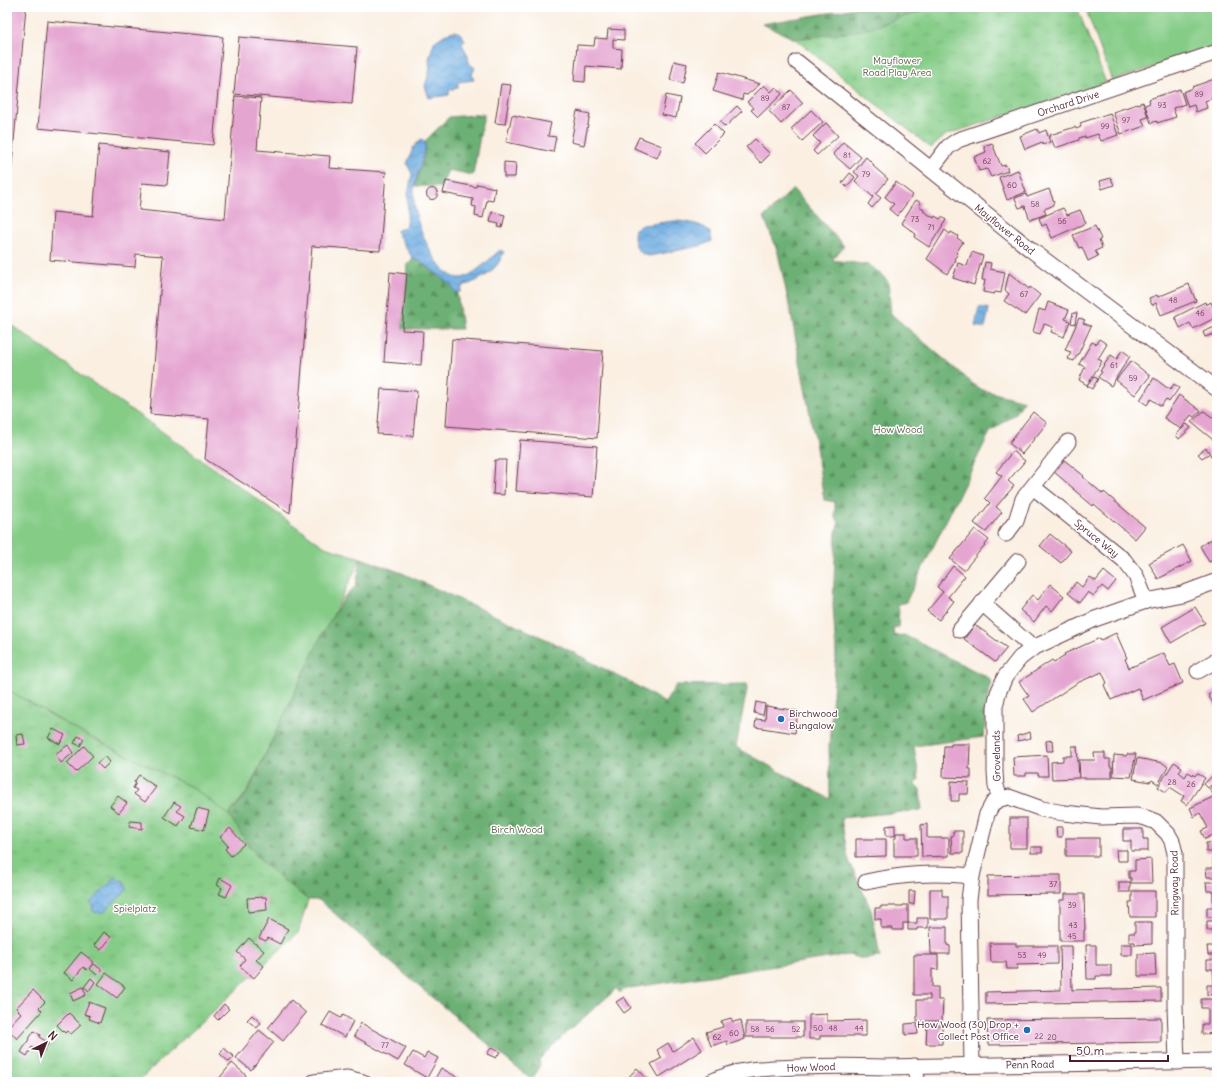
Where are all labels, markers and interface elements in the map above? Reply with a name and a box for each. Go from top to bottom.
park label: Mayflower Road Play Area [862,54,932,79]
street label: Orchard Drive [1036,87,1101,120]
house number: 89 [1194,89,1204,99]
house number: 89 [760,93,770,103]
house number: 93 [1157,100,1167,110]
house number: 87 [782,102,790,112]
house number: 97 [1122,115,1130,125]
house number: 99 [1100,121,1110,131]
house number: 81 [843,150,851,160]
house number: 62 [983,156,992,166]
house number: 79 [862,169,871,179]
house number: 60 [1007,180,1017,190]
house number: 58 [1030,199,1040,209]
street label: Mayflower Road [972,201,1037,258]
house number: 73 [911,214,920,224]
house number: 56 [1057,216,1067,226]
house number: 71 [927,222,935,232]
house number: 67 [1020,289,1028,299]
house number: 48 [1168,295,1178,305]
house number: 46 [1195,308,1205,318]
house number: 61 [1110,360,1118,370]
house number: 59 [1128,373,1138,383]
park label: How Wood [874,423,923,436]
street label: Spruce Way [1072,516,1122,560]
place label: Birchwood Bungalow [789,707,838,732]
marker: Birchwood Bungalow [776,714,786,724]
street label: Grovelands [990,730,1003,782]
house number: 28 [1168,777,1177,787]
house number: 26 [1187,779,1196,789]
park label: Birch Wood [491,823,543,836]
street label: Ringway Road [1167,850,1182,916]
house number: 37 [1049,879,1057,889]
house number: 39 [1067,900,1077,910]
park label: Spielplatz [114,902,157,915]
house number: 43 [1068,920,1078,930]
house number: 45 [1067,931,1077,941]
house number: 53 [1017,950,1027,960]
house number: 49 [1037,950,1047,960]
place label: How Wood (30) Drop + Collect Post Office [917,1018,1019,1043]
north arrow [26,1023,66,1063]
house number: 50 [813,1023,823,1033]
house number: 48 [828,1023,838,1033]
house number: 44 [854,1023,864,1033]
house number: 58 [750,1024,760,1034]
house number: 56 [765,1024,775,1034]
house number: 52 [792,1024,801,1034]
marker: How Wood (30) Drop + Collect Post Office [1022,1025,1032,1035]
text: N [45,1028,60,1043]
house number: 60 [729,1028,739,1038]
house number: 22 [1035,1031,1044,1041]
house number: 62 [713,1032,722,1042]
house number: 20 [1047,1032,1057,1042]
scale bar [1070,1037,1168,1063]
house number: 77 [381,1040,389,1050]
text: 50 m [1076,1043,1105,1058]
street label: Penn Road [1006,1058,1054,1071]
street label: How Wood [786,1060,836,1075]

